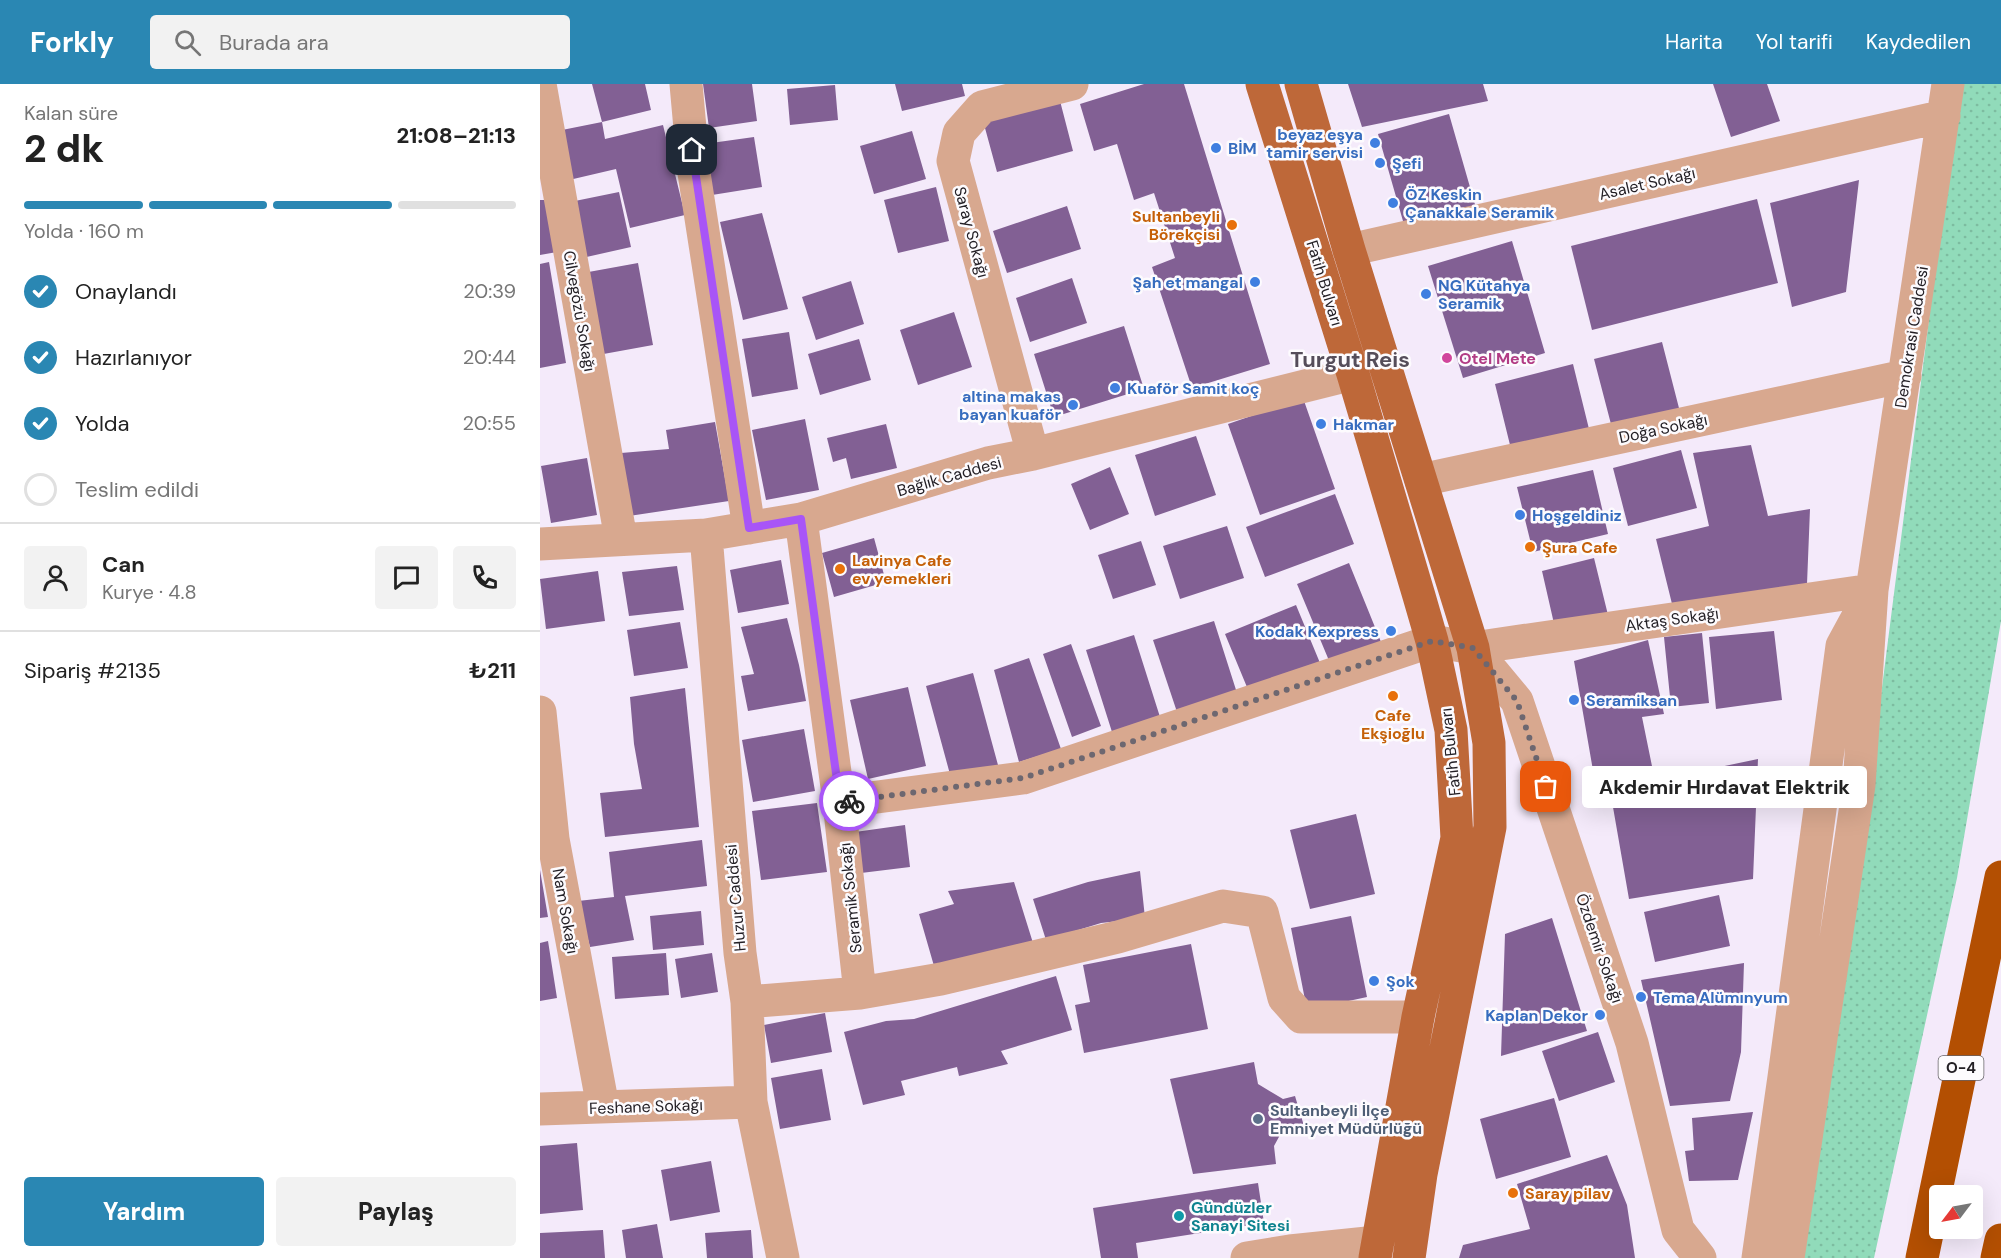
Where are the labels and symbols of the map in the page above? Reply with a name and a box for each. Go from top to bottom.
pin [666,124,717,175]
place label: beyaz eşya tamir servisi [1266,124,1363,163]
marker: beyaz eşya tamir servisi [1368,136,1382,150]
place label: BİM [1228,138,1257,159]
marker: BİM [1209,141,1223,155]
place label: Şefi [1392,153,1422,174]
marker: Şefi [1373,156,1387,170]
street label: Asalet Sokağı [1597,162,1697,205]
street label: Saray Sokağı [949,184,994,280]
place label: ÖZ Keskin Çanakkale Seramik [1405,184,1555,223]
marker: ÖZ Keskin Çanakkale Seramik [1386,196,1400,210]
place label: Sultanbeyli Börekçisi [1132,206,1220,245]
marker: Sultanbeyli Börekçisi [1225,218,1239,232]
street label: Fatih Bulvarı [1302,238,1347,328]
street label: Cilvegözü Sokağı [559,249,600,373]
street label: Demokrasi Caddesi [1890,265,1933,409]
place label: Şah et mangal [1133,272,1243,293]
marker: Şah et mangal [1248,275,1262,289]
place label: NG Kütahya Seramik [1438,275,1530,314]
marker: NG Kütahya Seramik [1419,287,1433,301]
district label: Turgut Reis [1290,345,1410,374]
place label: Otel Mete [1459,348,1536,369]
marker: Otel Mete [1440,351,1454,365]
place label: Kuaför Samit koç [1127,378,1259,399]
marker: Kuaför Samit koç [1108,381,1122,395]
place label: altina makas bayan kuaför [959,386,1061,425]
marker: altina makas bayan kuaför [1066,398,1080,412]
street label: Doğa Sokağı [1617,409,1709,448]
place label: Hakmar [1333,414,1394,435]
marker: Hakmar [1314,417,1328,431]
street label: Bağlık Caddesi [894,452,1004,501]
place label: Hoşgeldiniz [1532,505,1622,526]
marker: Hoşgeldiniz [1513,508,1527,522]
place label: Şura Cafe [1542,537,1618,558]
marker: Şura Cafe [1523,540,1537,554]
place label: Lavinya Cafe ev yemekleri [852,550,952,589]
marker: Lavinya Cafe ev yemekleri [833,562,847,576]
street label: Aktaş Sokağı [1624,603,1720,636]
place label: Kodak Kexpress [1255,621,1379,642]
marker: Kodak Kexpress [1384,624,1398,638]
marker: Cafe Ekşioğlu [1386,689,1400,703]
place label: Seramiksan [1586,690,1677,711]
marker: Seramiksan [1567,693,1581,707]
place label: Cafe Ekşioğlu [1361,705,1425,744]
street label: Fatih Bulvarı [1435,707,1466,797]
pin [1520,761,1571,812]
callout: Akdemir Hırdavat Elektrik [1582,766,1867,808]
courier [819,771,879,831]
street label: Seramik Sokağı [834,842,867,954]
street label: Huzur Caddesi [720,843,751,953]
street label: Nam Sokağı [548,867,583,955]
street label: Özdemir Sokağı [1571,890,1628,1006]
place label: Şok [1386,971,1415,992]
marker: Şok [1367,974,1381,988]
place label: Tema Alümınyum [1653,987,1788,1008]
marker: Tema Alümınyum [1634,990,1648,1004]
place label: Kaplan Dekor [1485,1005,1588,1026]
marker: Kaplan Dekor [1593,1008,1607,1022]
road number: O-4 [1938,1056,1984,1080]
street label: Feshane Sokağı [589,1094,703,1119]
place label: Sultanbeyli İlçe Emniyet Müdürlüğü [1270,1100,1422,1139]
marker: Sultanbeyli İlçe Emniyet Müdürlüğü [1251,1112,1265,1126]
place label: Saray pilav [1525,1183,1610,1204]
north arrow [1929,1185,1983,1239]
marker: Saray pilav [1506,1186,1520,1200]
place label: Gündüzler Sanayi Sitesi [1191,1197,1290,1236]
marker: Gündüzler Sanayi Sitesi [1172,1209,1186,1223]

